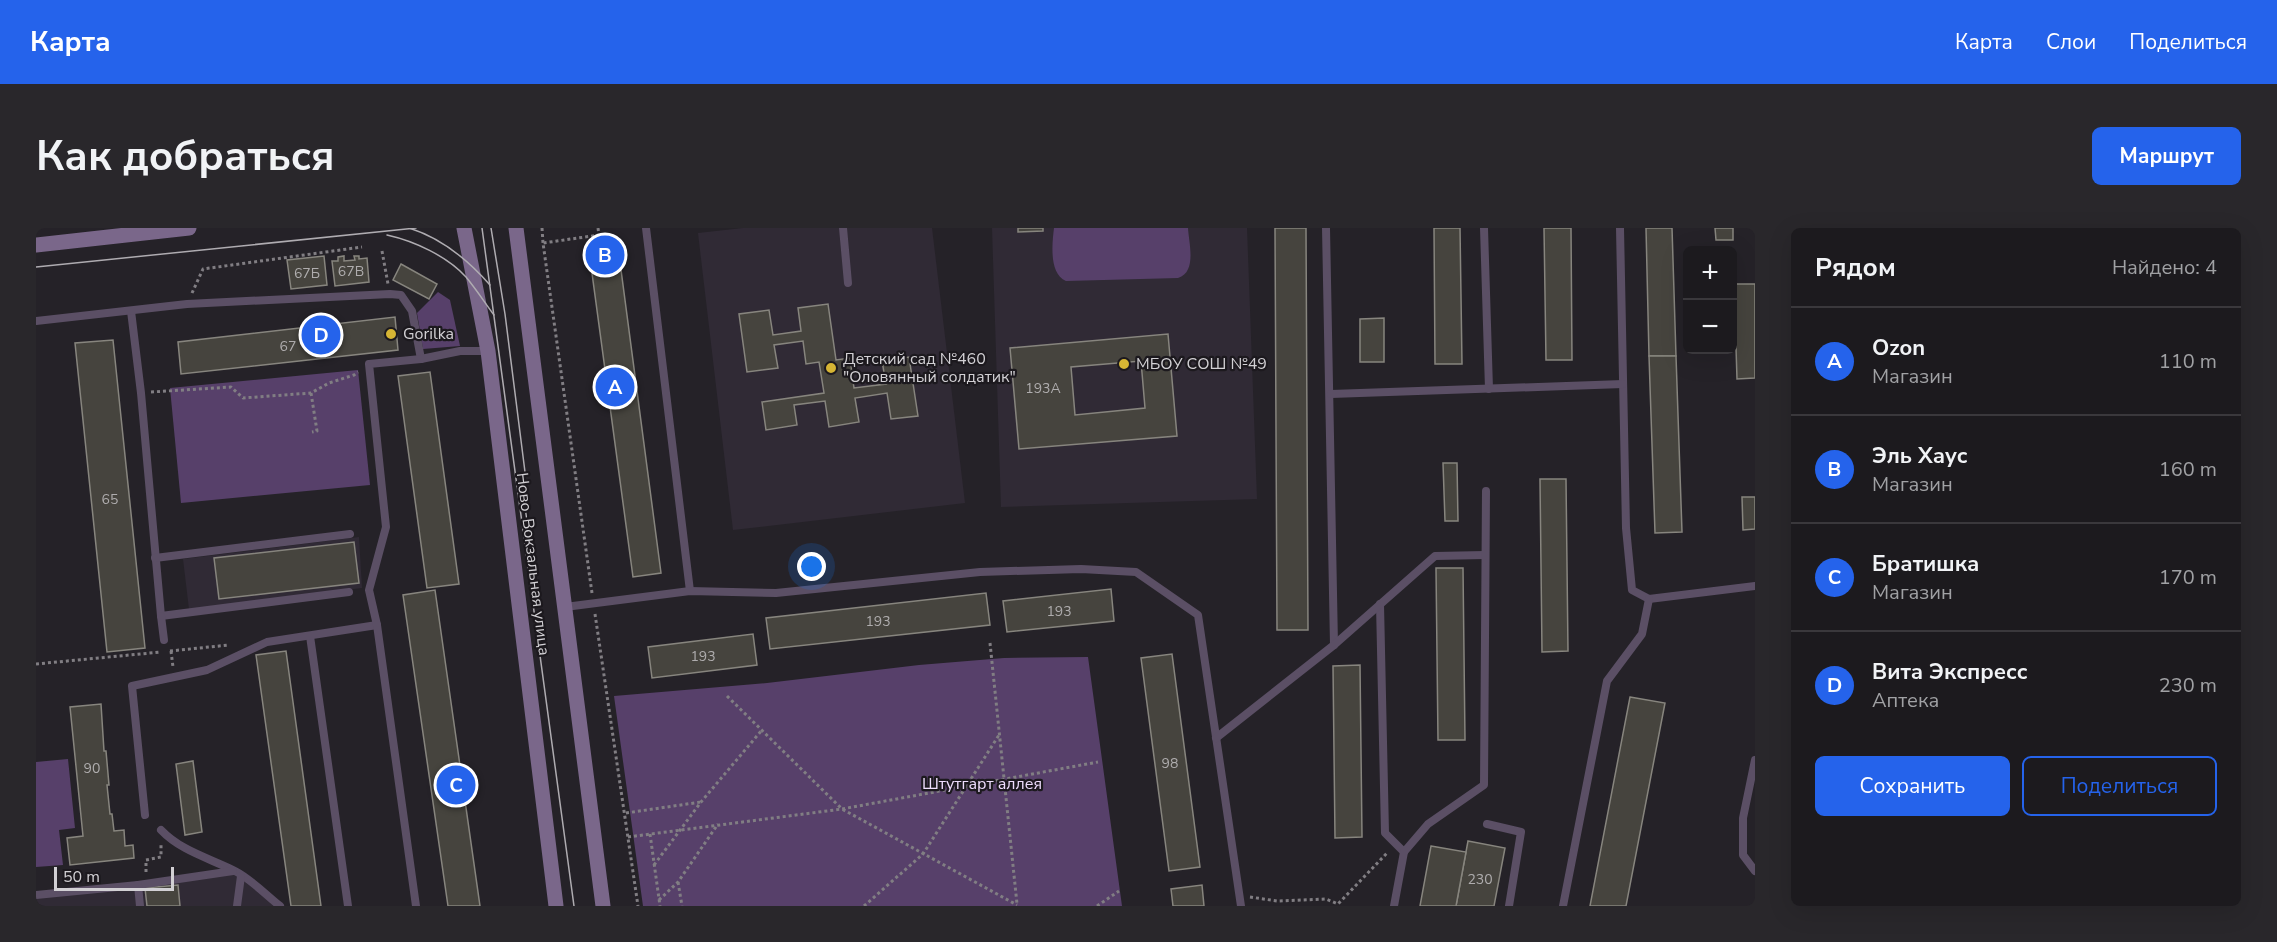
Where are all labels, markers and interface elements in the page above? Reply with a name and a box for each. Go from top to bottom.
text: Карта [30,23,111,61]
text: Карта [1955,28,2013,56]
text: Слои [2046,28,2096,56]
text: Поделиться [2129,28,2247,56]
button: Маршрут [2092,127,2241,185]
text: Как добраться [36,128,335,185]
pin: B [586,232,624,278]
map controls [1683,246,1737,354]
button: + [1683,246,1737,300]
text: Рядом [1815,250,1896,285]
text: Найдено: 4 [2112,254,2217,281]
house number: 67В [338,262,364,281]
house number: 67Б [294,264,320,283]
button: − [1683,300,1737,354]
pin: D [302,312,340,358]
place label: Gorilka [403,323,454,345]
marker: Gorilka [384,327,398,341]
text: Ozon [1872,333,1925,363]
house number: 67 [280,337,296,356]
place label: Детский сад №460 "Оловянный солдатик" [843,348,1016,388]
text: A [1827,348,1842,375]
text: 110 m [2159,348,2217,375]
place label: МБОУ СОШ №49 [1136,353,1267,375]
marker: МБОУ СОШ №49 [1117,357,1131,371]
marker: Детский сад №460 "Оловянный солдатик" [824,361,838,375]
text: Магазин [1872,363,1953,390]
pin: A [596,364,634,410]
house number: 193А [1025,379,1061,398]
text: Эль Хаус [1872,441,1967,471]
text: B [1828,456,1841,483]
text: 160 m [2159,456,2217,483]
street label: Ново-Вокзальная улица [511,471,555,657]
text: Магазин [1872,471,1953,498]
house number: 65 [102,490,118,509]
text: Братишка [1872,549,1979,579]
your location [797,552,826,581]
text: C [1828,564,1841,591]
text: 170 m [2159,564,2217,591]
text: Магазин [1872,579,1953,606]
house number: 193 [1046,602,1072,621]
house number: 193 [865,612,891,631]
house number: 193 [690,647,716,666]
text: Вита Экспресс [1872,657,2027,687]
text: D [1827,672,1842,699]
text: 230 m [2159,672,2217,699]
text: Аптека [1872,687,1939,714]
house number: 98 [1162,754,1178,773]
button: Сохранить [1815,756,2010,816]
button: Поделиться [2022,756,2217,816]
house number: 90 [84,759,100,778]
pin: C [436,762,476,808]
park label: Штутгарт аллея [922,773,1042,795]
scale bar [54,864,174,892]
text: 50 m [63,866,100,888]
house number: 230 [1467,870,1493,889]

